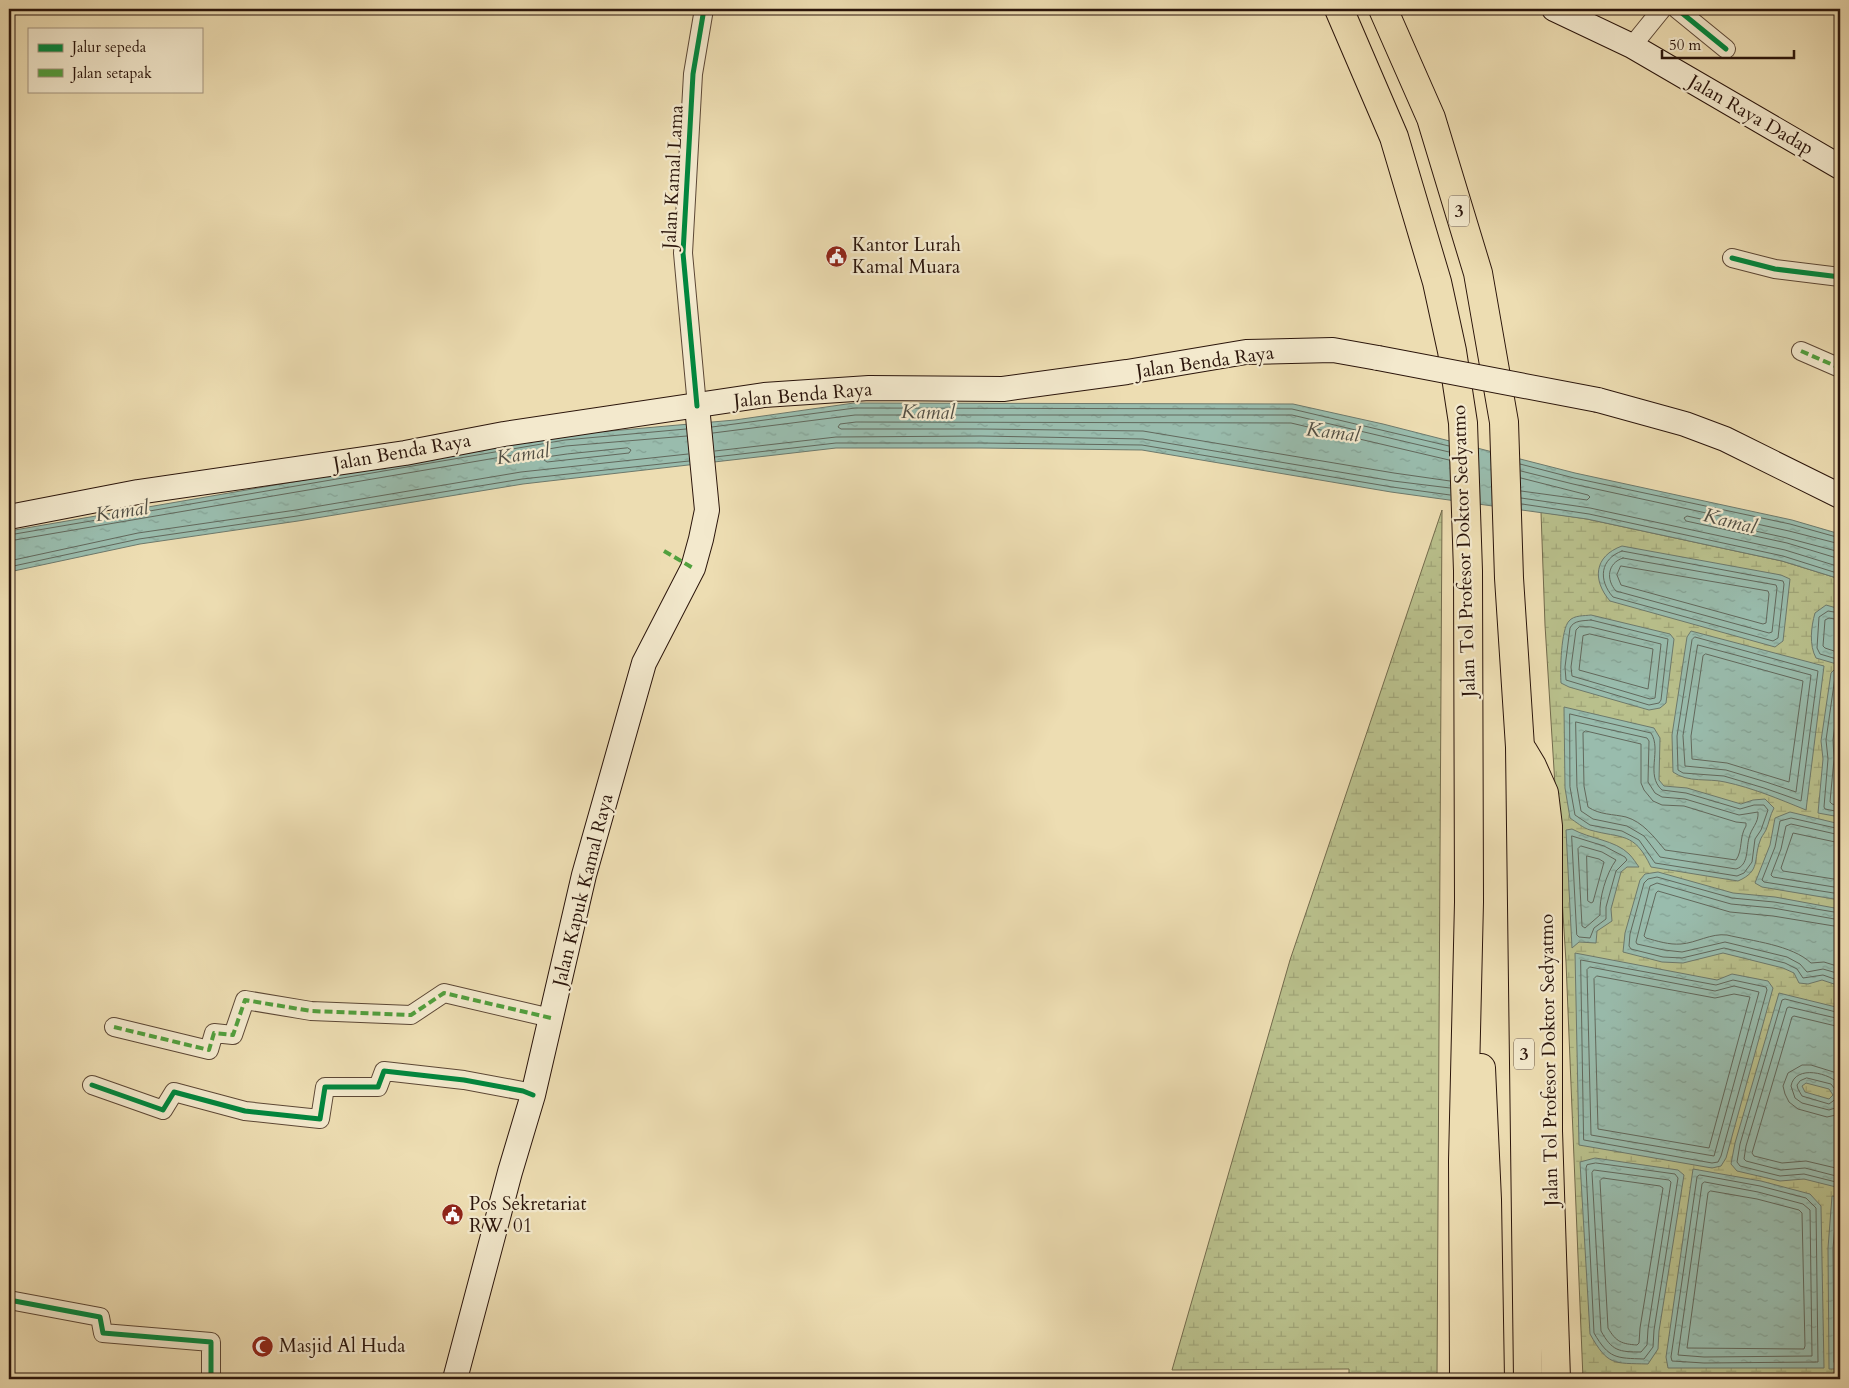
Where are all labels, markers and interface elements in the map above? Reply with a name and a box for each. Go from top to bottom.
legend [28,28,202,92]
scale bar [1662,28,1794,60]
text: 50 m [1669,35,1701,55]
text: Jalur sepeda [70,37,147,57]
text: Jalan setapak [70,63,152,83]
street label: Jalan Raya Dadap [1681,67,1818,161]
street label: Jalan Kamal Lama [656,104,690,253]
road number: 3 [1449,196,1469,227]
place label: Kantor Lurah Kamal Muara [852,232,962,280]
public building icon: Kantor Lurah Kamal Muara [824,244,848,268]
street label: Jalan Benda Raya [1131,339,1276,385]
street label: Jalan Benda Raya [730,376,873,414]
water label: Kamal [901,398,956,426]
street label: Jalan Tol Profesor Doktor Sedyatmo [1446,405,1482,700]
water label: Kamal [1305,415,1362,449]
street label: Jalan Benda Raya [328,427,473,477]
water label: Kamal [495,437,552,471]
water label: Kamal [94,494,151,528]
water label: Kamal [1701,501,1760,541]
street label: Jalan Kapuk Kamal Raya [546,791,620,992]
street label: Jalan Tol Profesor Doktor Sedyatmo [1533,914,1565,1209]
road number: 3 [1514,1038,1534,1070]
place label: Pos Sekretariat RW. 01 [469,1191,587,1239]
public building icon: Pos Sekretariat RW. 01 [441,1203,465,1227]
place label: Masjid Al Huda [279,1333,405,1359]
mosque icon: Masjid Al Huda [251,1334,275,1358]

